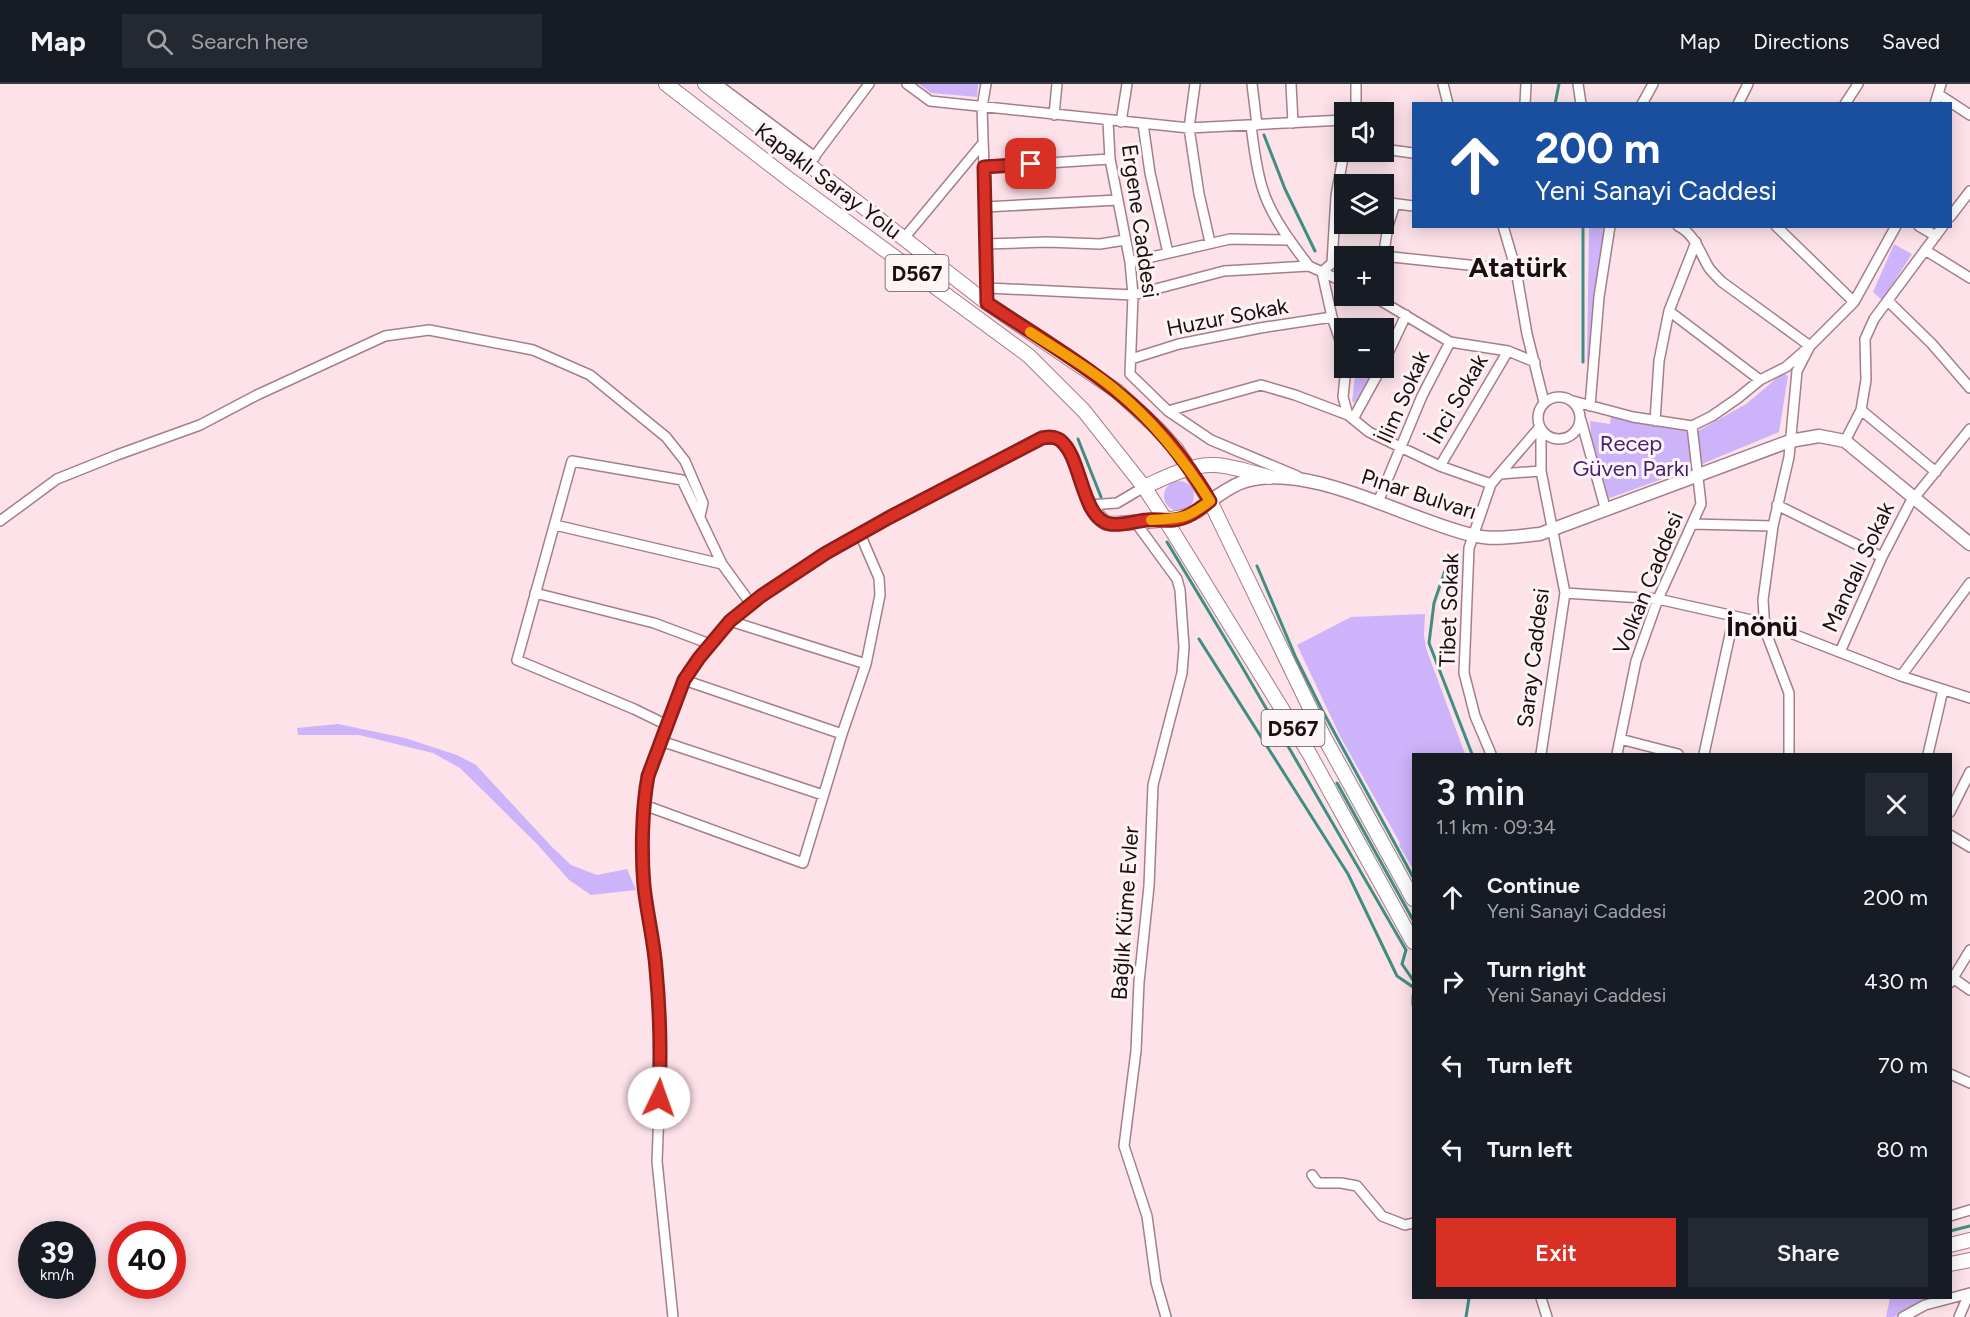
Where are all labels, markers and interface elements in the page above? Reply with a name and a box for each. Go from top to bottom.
search box [122,14,542,68]
text: Map [30,24,86,58]
icon: search [143,25,176,58]
text: Search here [191,28,308,55]
text: Map [1679,29,1720,54]
text: Directions [1753,29,1849,54]
text: Saved [1882,29,1940,54]
map controls [1334,102,1394,378]
button: sound [1334,102,1394,162]
street label: Kapaklı Saray Yolu [749,117,907,245]
text: 200 m [1535,123,1660,174]
icon: ahead [1436,126,1514,204]
pin [1005,138,1056,189]
street label: Ergene Caddesi [1116,142,1164,300]
icon: arrive [1014,147,1047,180]
button: layers [1334,174,1394,234]
text: Yeni Sanayi Caddesi [1535,174,1777,207]
button: + [1334,246,1394,306]
district label: Atatürk [1469,250,1567,284]
road number: D567 [886,255,948,291]
street label: Huzur Sokak [1164,292,1290,342]
button: − [1334,318,1394,378]
street label: İlim Sokak [1371,346,1436,448]
street label: İnci Sokak [1420,349,1494,449]
park label: Recep Güven Parkı [1573,430,1689,482]
street label: Pınar Bulvarı [1358,463,1480,525]
street label: Mandalı Sokak [1816,497,1900,636]
street label: Volkan Caddesi [1607,508,1689,658]
street label: Tibet Sokak [1434,552,1465,668]
street label: Saray Caddesi [1511,587,1555,729]
district label: İnönü [1726,609,1798,643]
road number: D567 [1262,710,1324,746]
text: 3 min [1436,771,1525,814]
button: close [1865,773,1928,836]
text: 1.1 km · 09:34 [1436,815,1556,839]
street label: Bağlık Küme Evler [1105,825,1145,1001]
text: Continue [1487,872,1580,899]
icon: ahead [1436,881,1469,914]
text: 200 m [1863,884,1928,911]
text: Yeni Sanayi Caddesi [1487,899,1666,923]
text: Turn right [1487,956,1586,983]
icon: right [1436,965,1469,998]
text: 430 m [1864,968,1928,995]
text: Yeni Sanayi Caddesi [1487,983,1666,1007]
icon: left [1436,1049,1469,1082]
text: Turn left [1487,1052,1573,1079]
text: 70 m [1878,1052,1928,1079]
position arrow [627,1066,691,1130]
icon: left [1436,1133,1469,1166]
text: Turn left [1487,1136,1573,1163]
text: 80 m [1876,1136,1928,1163]
button: Exit [1436,1218,1676,1287]
button: Share [1688,1218,1928,1287]
speed limit sign: 40 [108,1221,186,1299]
text: 39 [40,1234,74,1271]
text: km/h [40,1266,74,1284]

